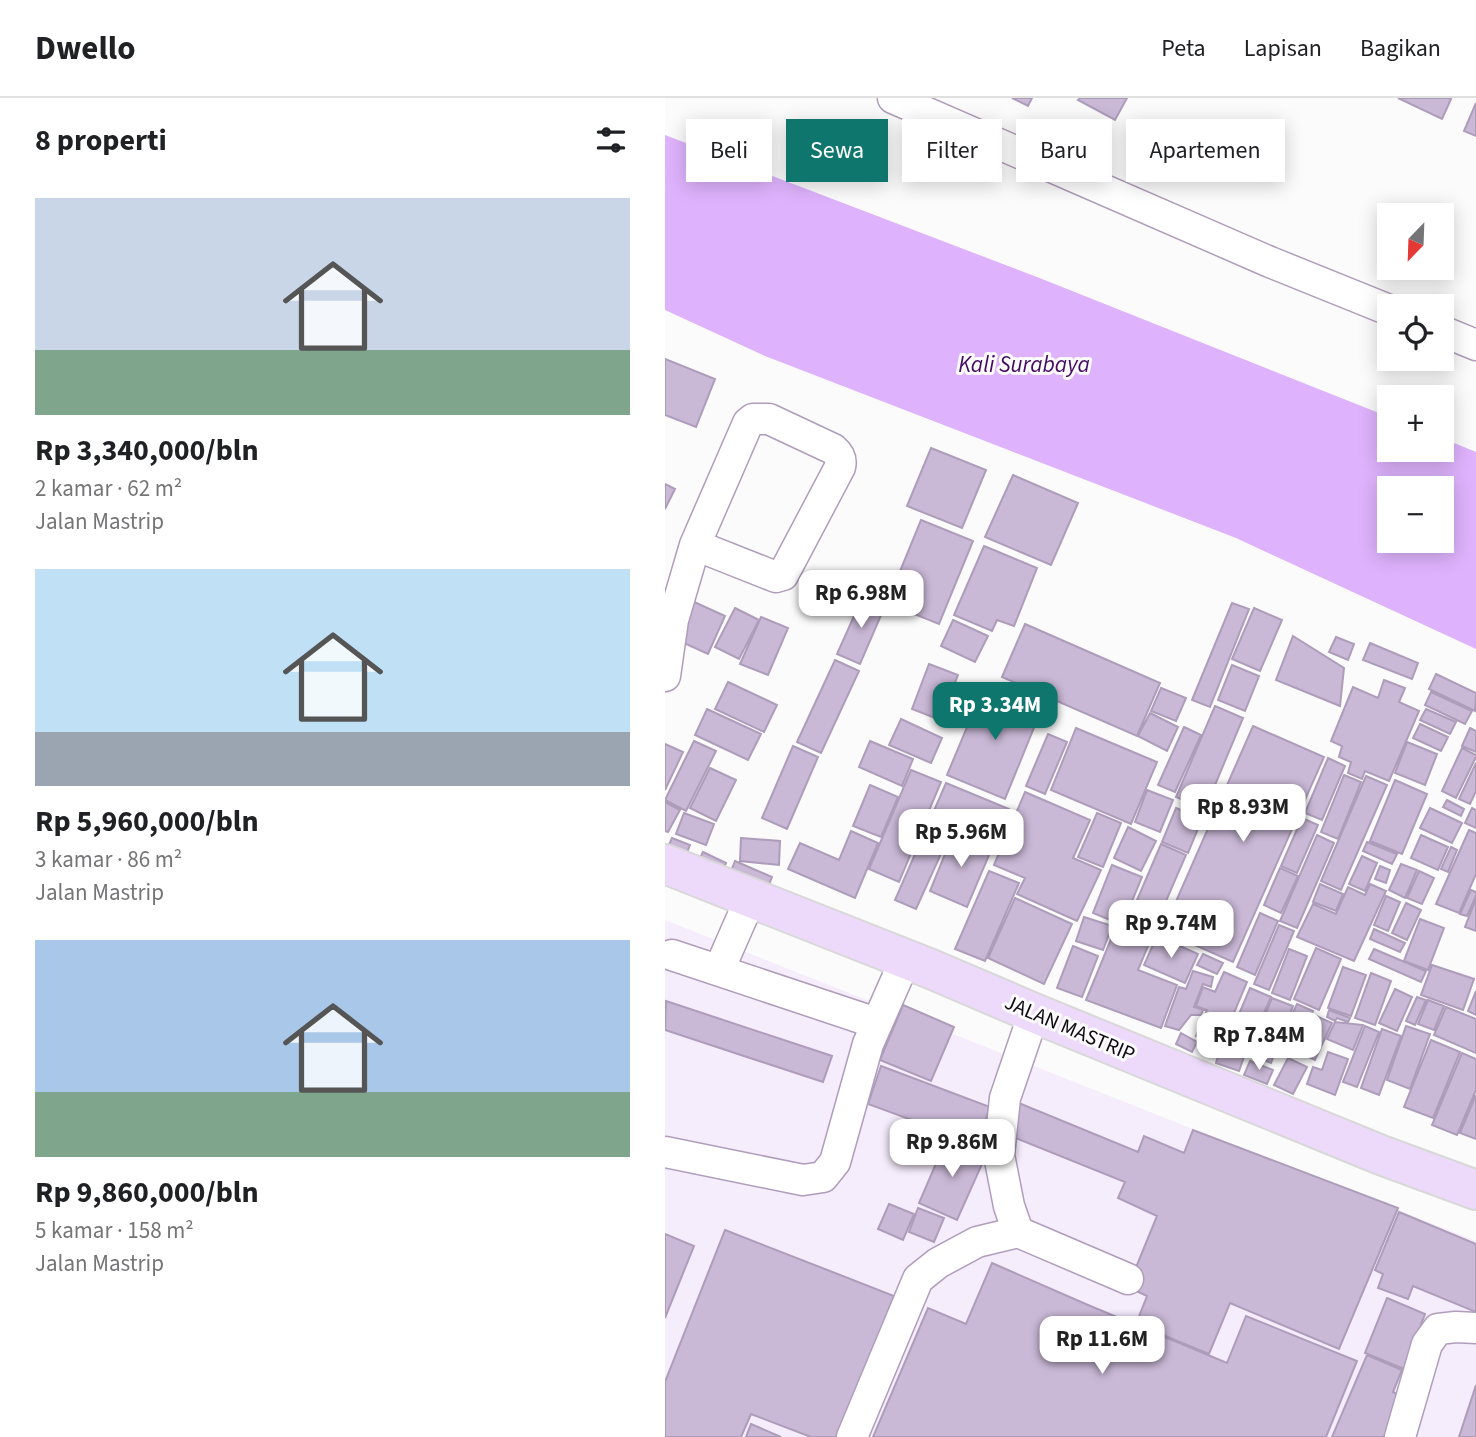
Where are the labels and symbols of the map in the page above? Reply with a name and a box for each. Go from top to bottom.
north arrow [1377,203,1454,280]
water label: Kali Surabaya [958,348,1090,381]
pin: Rp 6.98M [789,570,933,630]
pin: Rp 3.34M [923,682,1067,742]
pin: Rp 8.93M [1171,784,1315,844]
pin: Rp 5.96M [889,810,1033,869]
pin: Rp 9.74M [1099,900,1243,960]
street label: JALAN MASTRIP [1000,987,1140,1069]
pin: Rp 7.84M [1187,1012,1331,1072]
pin: Rp 9.86M [880,1119,1024,1179]
pin: Rp 11.6M [1030,1316,1174,1376]

